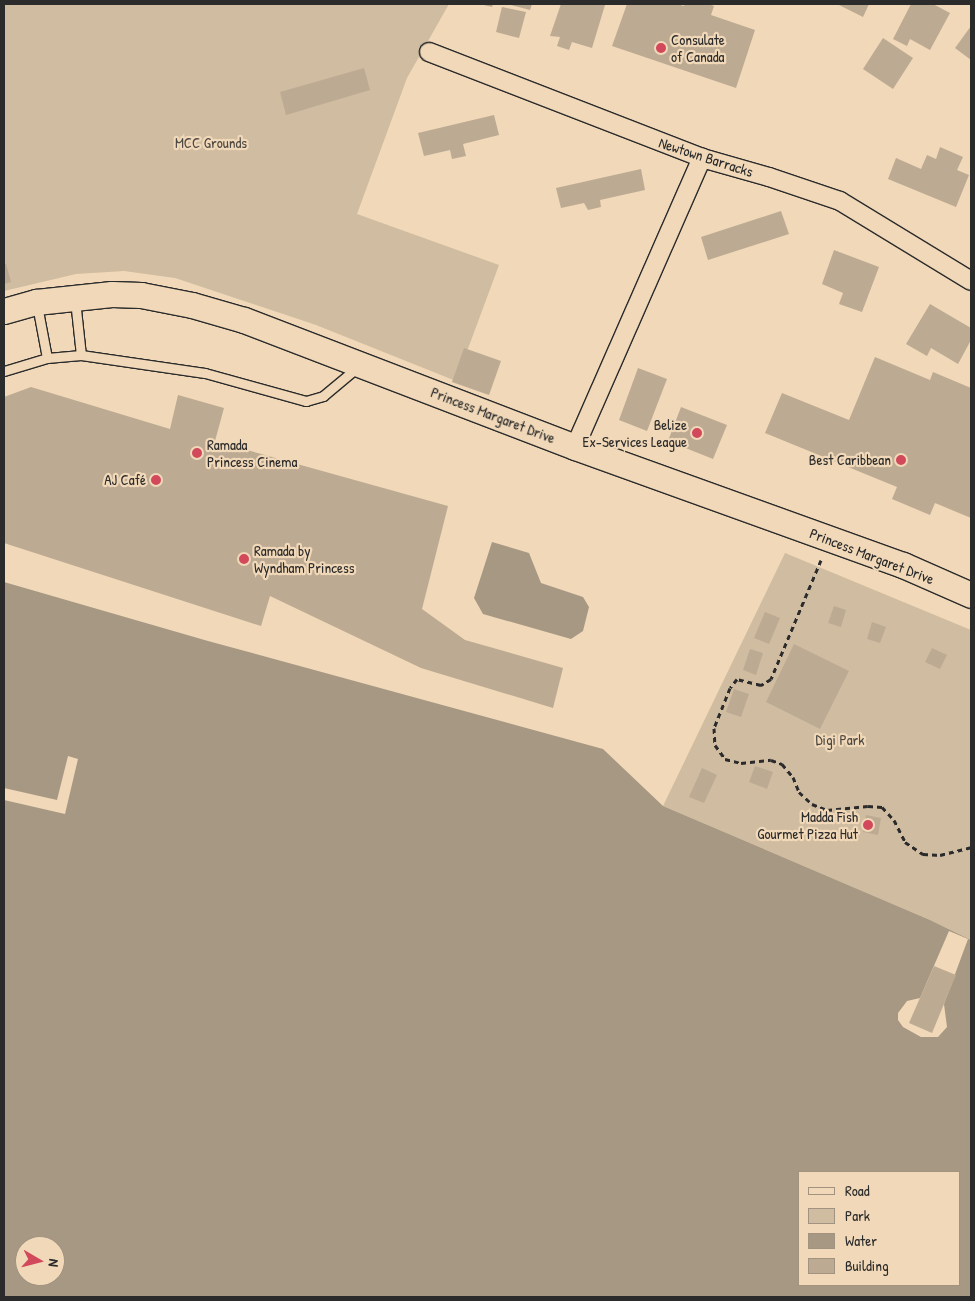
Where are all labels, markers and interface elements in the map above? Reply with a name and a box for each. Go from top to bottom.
place label: Consulate of Canada [671,30,725,65]
marker: Consulate of Canada [655,42,667,54]
street label: Newtown Barracks [657,133,755,181]
park label: MCC Grounds [175,134,247,152]
street label: Princess Margaret Drive [428,383,558,447]
place label: Belize Ex-Services League [583,415,687,450]
marker: Belize Ex-Services League [691,427,703,439]
place label: Ramada Princess Cinema [207,435,297,470]
marker: Ramada Princess Cinema [191,447,203,459]
place label: Best Caribbean [809,451,891,469]
marker: Best Caribbean [895,454,907,466]
place label: AJ Café [104,471,146,489]
marker: AJ Café [150,474,162,486]
street label: Princess Margaret Drive [807,524,937,588]
place label: Ramada by Wyndham Princess [254,541,355,576]
marker: Ramada by Wyndham Princess [238,553,250,565]
park label: Digi Park [815,731,865,749]
place label: Madda Fish Gourmet Pizza Hut [757,807,858,842]
marker: Madda Fish Gourmet Pizza Hut [862,819,874,831]
legend [798,1171,960,1286]
text: Road [845,1180,870,1201]
text: Park [845,1205,870,1226]
text: Water [845,1230,877,1251]
north arrow [15,1236,65,1286]
text: Building [845,1255,889,1276]
text: N [44,1258,64,1268]

